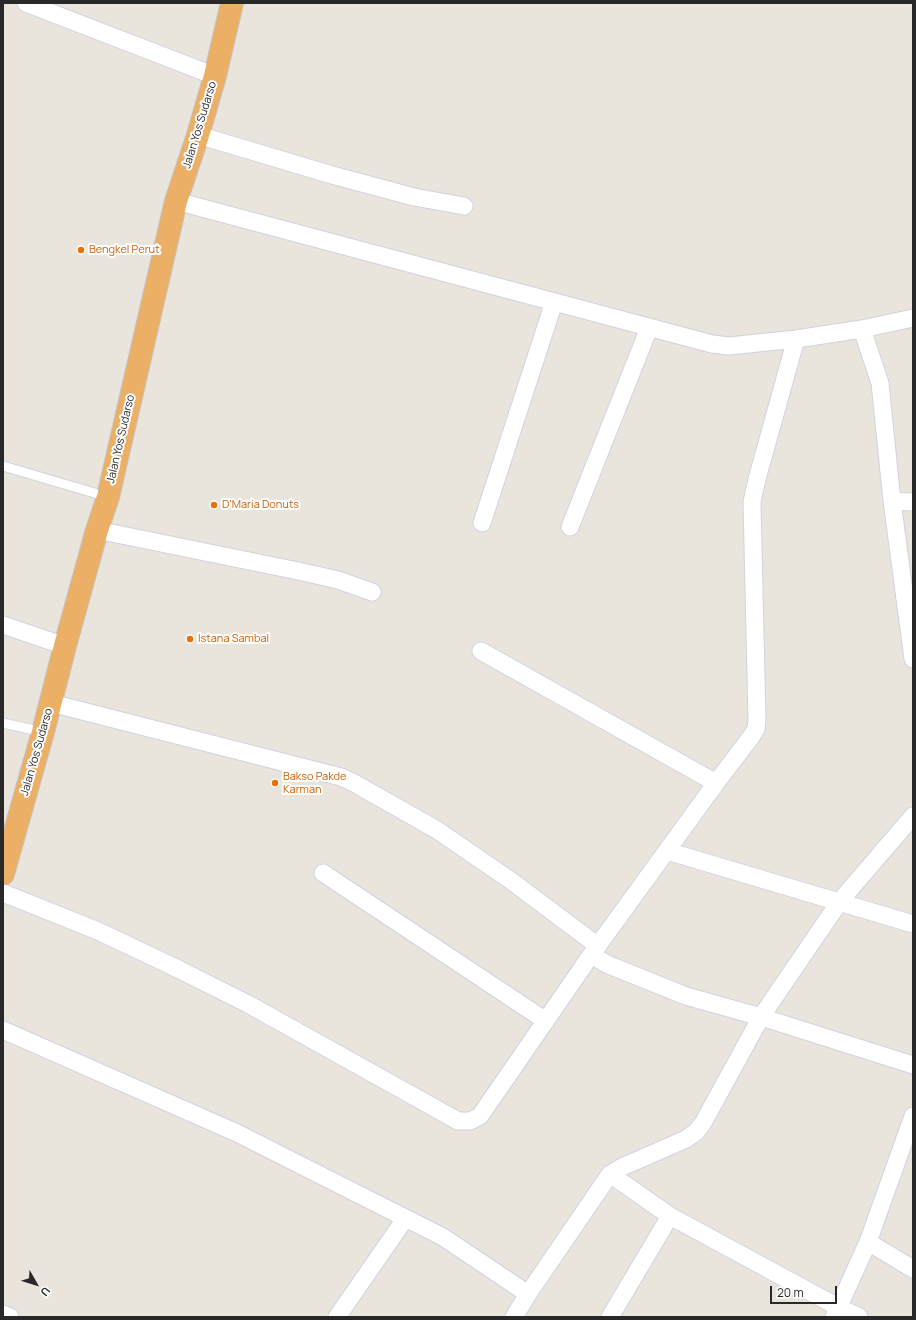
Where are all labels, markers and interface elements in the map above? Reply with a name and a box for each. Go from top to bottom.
street label: Jalan Yos Sudarso [180,80,220,170]
place label: Bengkel Perut [89,243,160,257]
marker: Bengkel Perut [76,245,86,255]
street label: Jalan Yos Sudarso [104,394,138,484]
place label: D'Maria Donuts [222,498,299,512]
marker: D'Maria Donuts [209,500,219,510]
place label: Istana Sambal [198,632,269,646]
marker: Istana Sambal [185,634,195,644]
street label: Jalan Yos Sudarso [18,707,56,797]
place label: Bakso Pakde Karman [283,770,346,796]
marker: Bakso Pakde Karman [270,778,280,788]
north arrow [16,1264,56,1304]
scale bar [772,1278,839,1304]
text: U [37,1284,54,1300]
text: 20 m [777,1284,804,1301]

